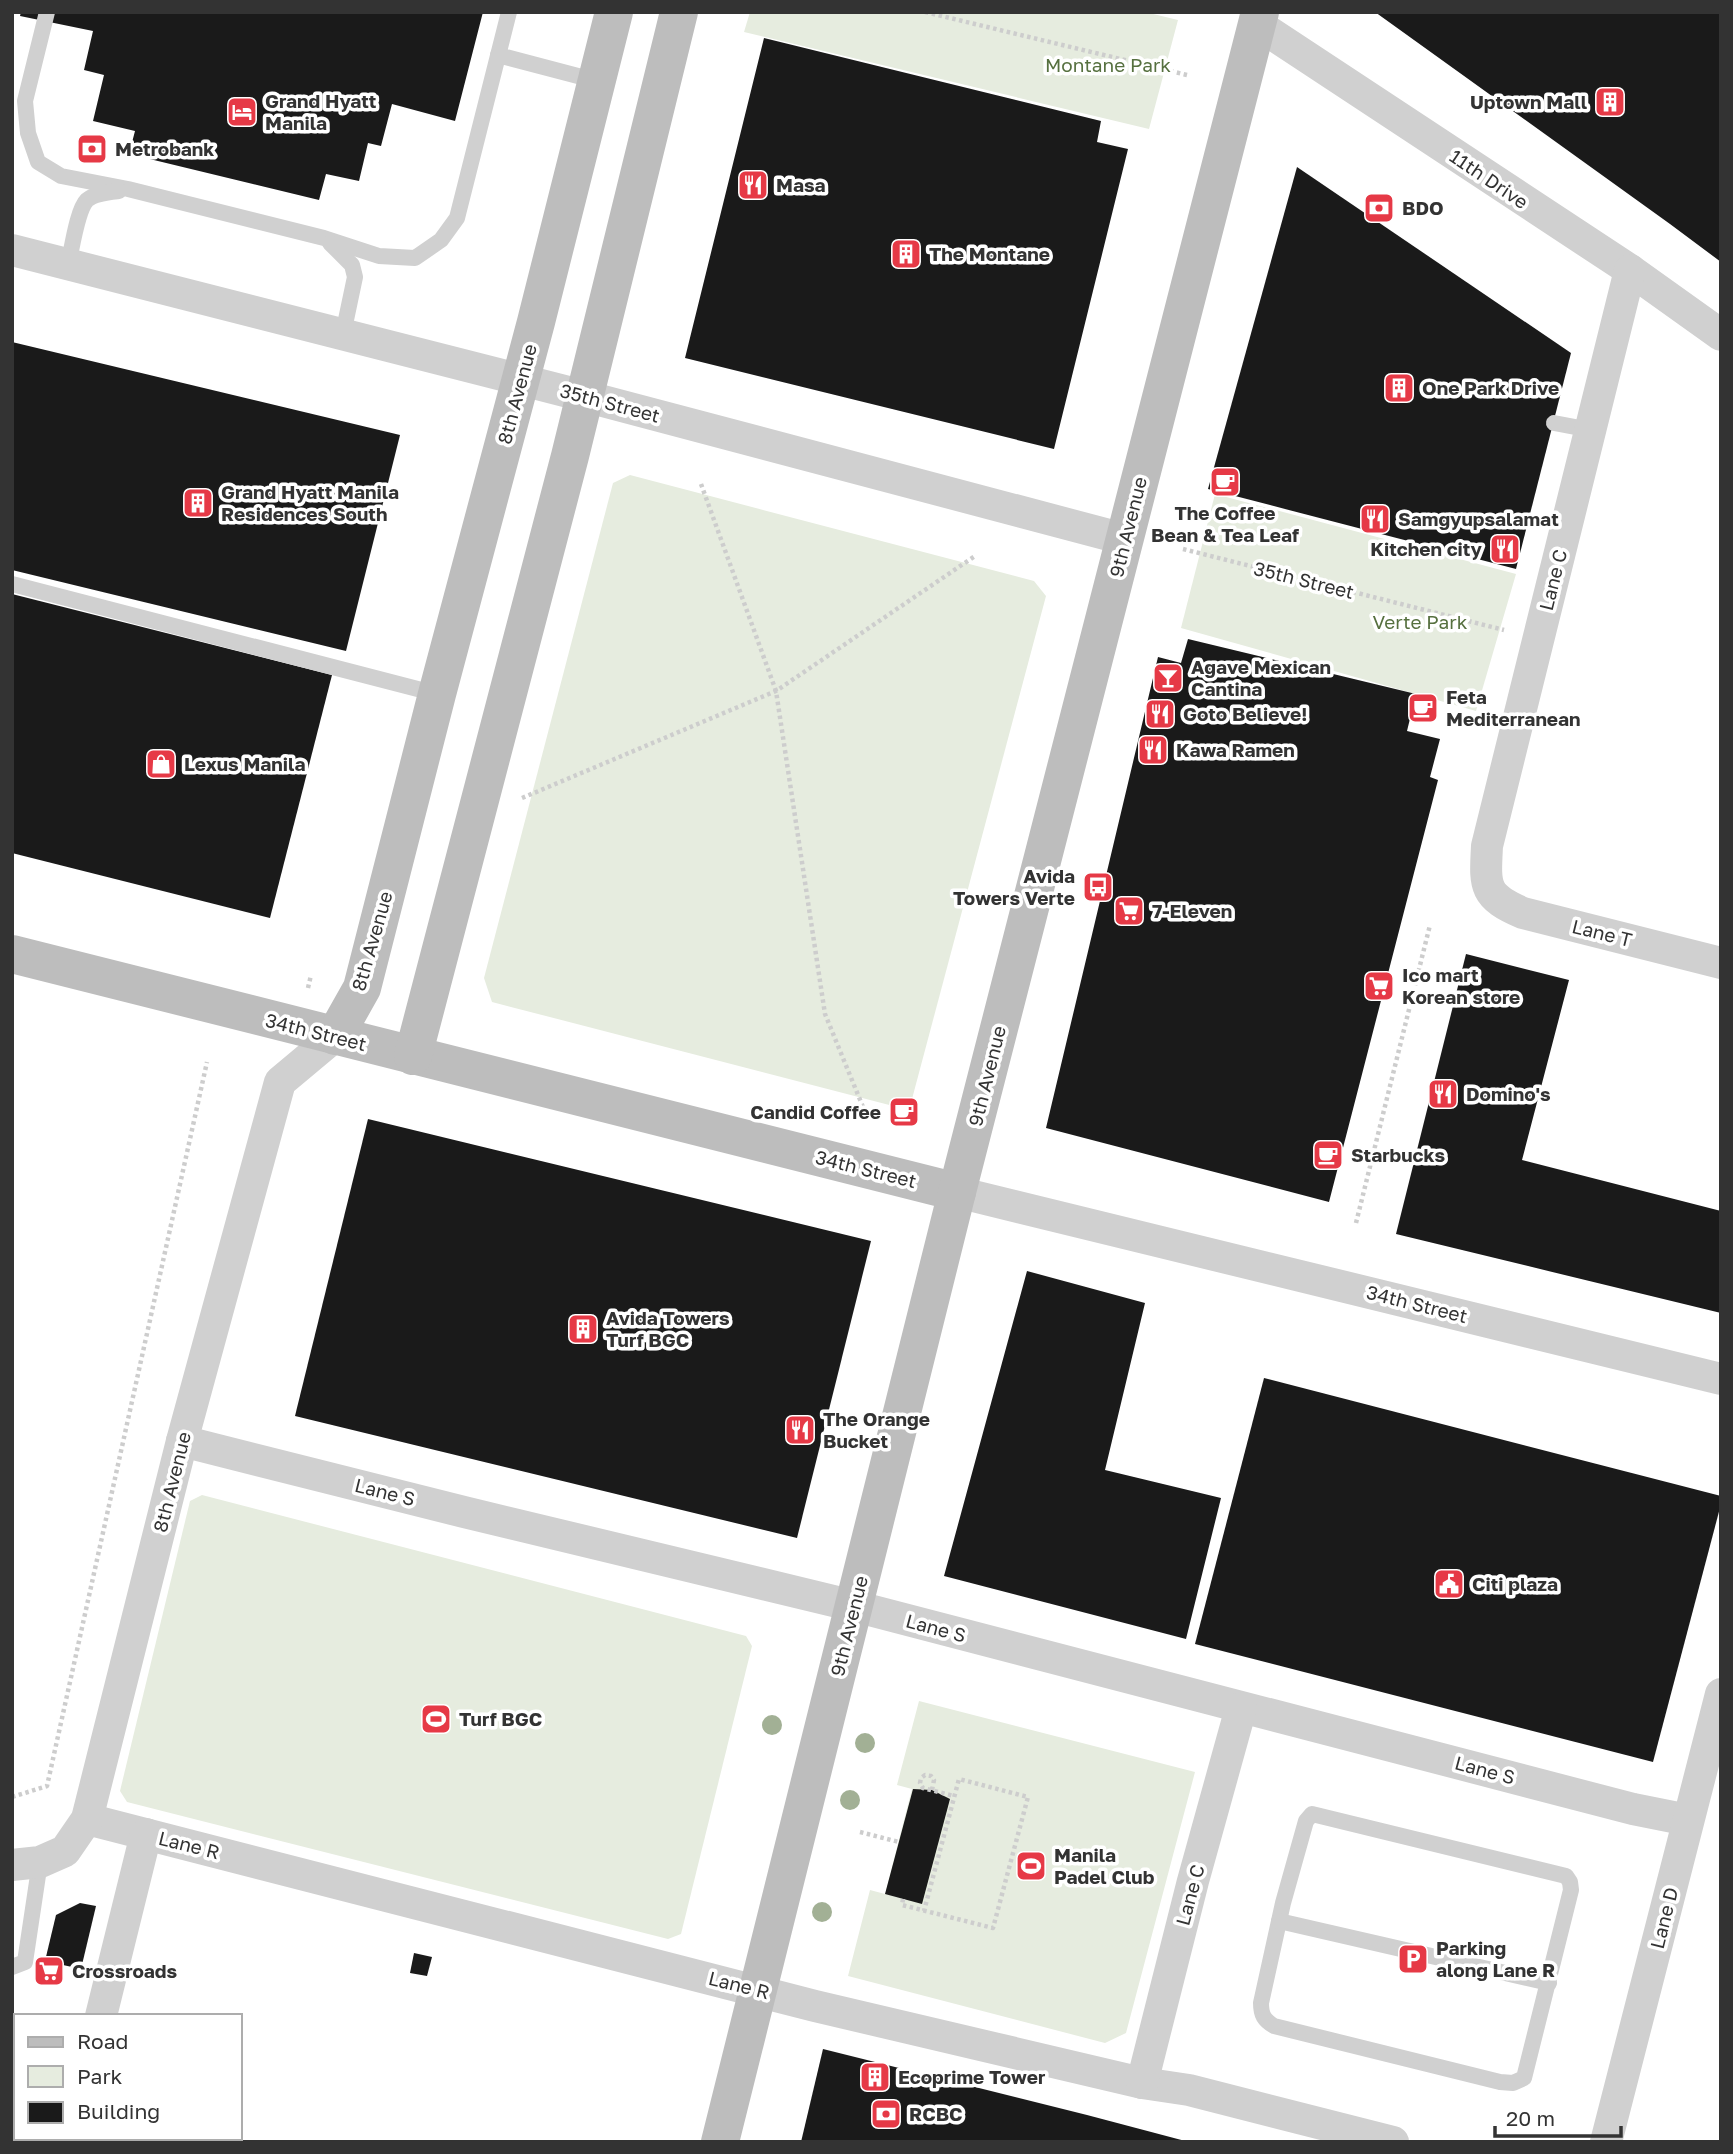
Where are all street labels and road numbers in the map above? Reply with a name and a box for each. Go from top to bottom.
street label: 11th Drive [1446,144,1533,213]
street label: 8th Avenue [492,341,541,446]
street label: 35th Street [558,378,663,427]
street label: 9th Avenue [1104,474,1151,579]
street label: Lane C [1534,547,1571,613]
street label: 35th Street [1252,556,1357,603]
street label: 8th Avenue [346,888,397,993]
street label: Lane T [1570,914,1635,951]
street label: 34th Street [263,1008,369,1055]
street label: 9th Avenue [963,1023,1010,1128]
street label: 34th Street [813,1145,919,1192]
street label: 34th Street [1364,1280,1470,1327]
street label: 8th Avenue [148,1429,195,1534]
street label: Lane S [353,1473,418,1510]
street label: 9th Avenue [825,1573,872,1678]
street label: Lane S [904,1608,969,1647]
street label: Lane S [1453,1750,1518,1789]
street label: Lane R [156,1826,222,1863]
street label: Lane C [1170,1862,1209,1928]
street label: Lane D [1645,1885,1682,1951]
street label: Lane R [706,1966,772,2003]

